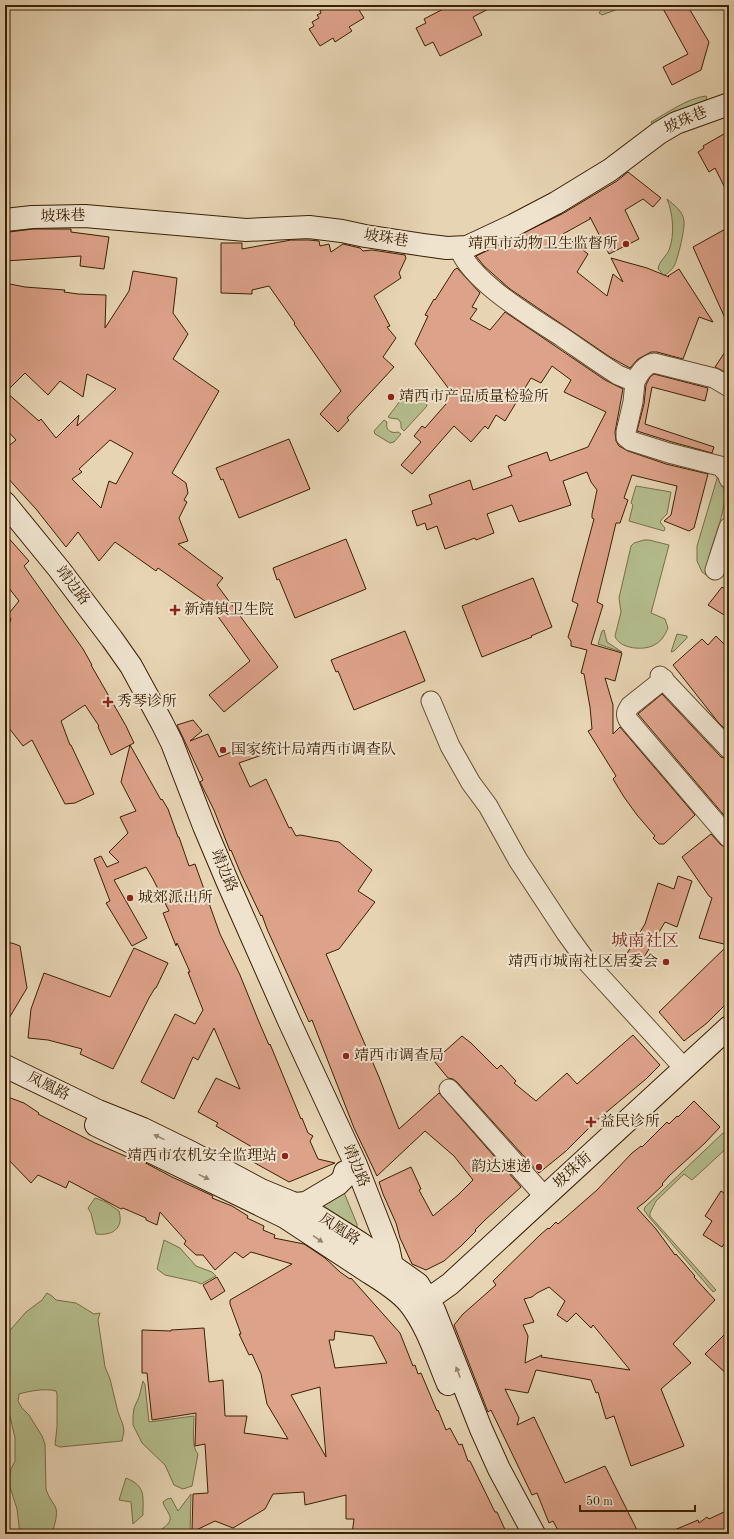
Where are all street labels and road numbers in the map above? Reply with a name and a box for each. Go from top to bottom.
street label: 坡珠巷 [662,103,710,137]
street label: 坡珠巷 [40,207,86,225]
street label: 坡珠巷 [363,226,410,250]
street label: 靖边路 [52,562,93,608]
street label: 靖边路 [207,847,241,895]
street label: 凤凰路 [24,1069,72,1104]
street label: 靖边路 [339,1142,373,1190]
street label: 坡珠街 [550,1149,595,1192]
street label: 凤凰路 [316,1210,363,1249]

